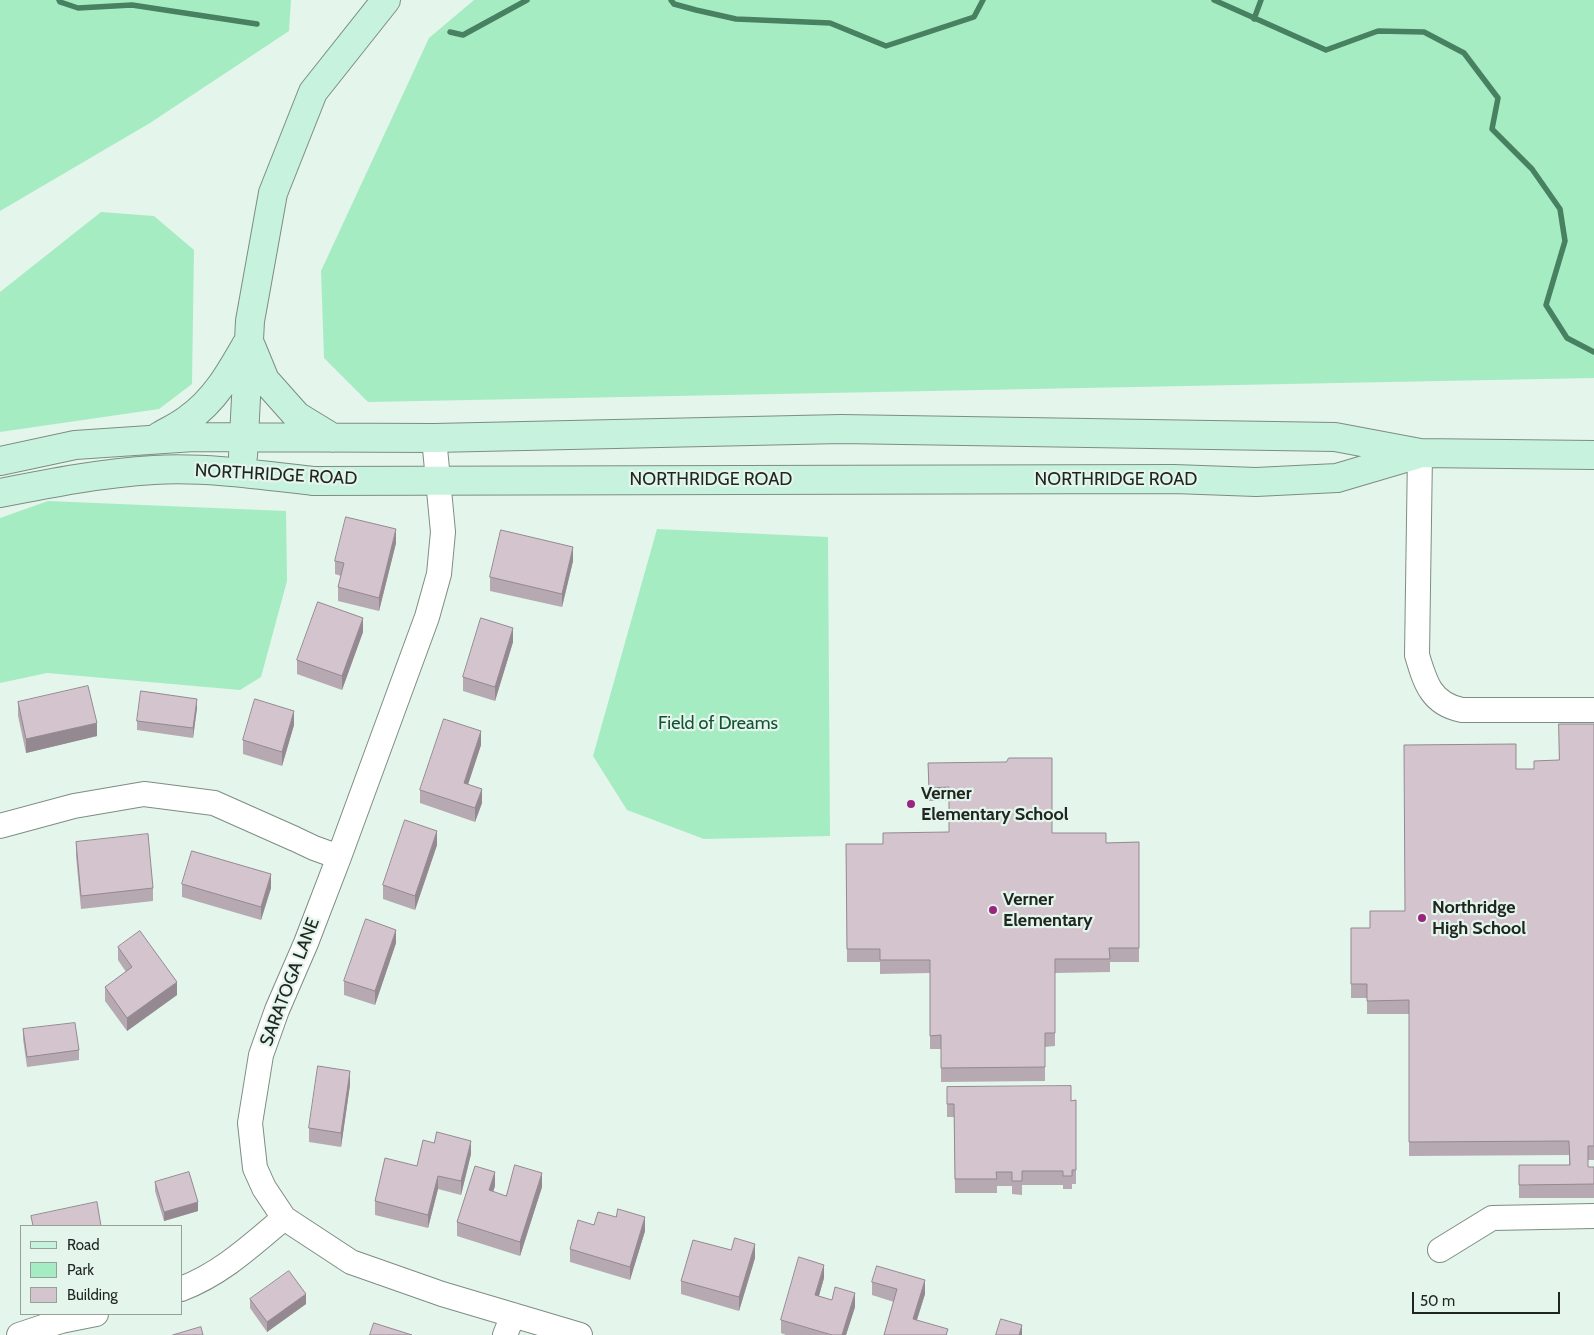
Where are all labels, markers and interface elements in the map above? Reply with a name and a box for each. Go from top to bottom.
street label: NORTHRIDGE ROAD [194,460,358,490]
street label: NORTHRIDGE ROAD [630,469,792,491]
street label: NORTHRIDGE ROAD [1035,469,1197,491]
park label: Field of Dreams [658,713,778,735]
place label: Verner Elementary School [921,783,1068,826]
marker: Verner Elementary School [905,798,917,810]
place label: Verner Elementary [1003,889,1093,932]
place label: Northridge High School [1432,897,1526,940]
marker: Verner Elementary [987,904,999,916]
marker: Northridge High School [1416,912,1428,924]
street label: SARATOGA LANE [256,915,324,1049]
legend [20,1225,182,1315]
text: Road [67,1236,100,1254]
text: Park [67,1261,94,1279]
scale bar [1414,1282,1562,1314]
text: Building [67,1286,118,1304]
text: 50 m [1420,1292,1455,1310]

